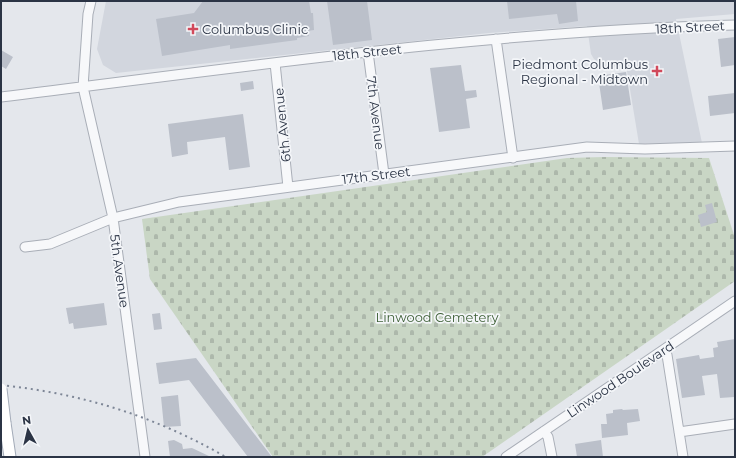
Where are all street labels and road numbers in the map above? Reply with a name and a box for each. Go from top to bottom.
street label: 18th Street [655,17,725,37]
street label: 18th Street [331,40,403,64]
street label: 7th Avenue [364,75,388,151]
street label: 6th Avenue [270,87,294,163]
street label: 17th Street [341,163,411,187]
street label: 5th Avenue [107,233,133,309]
street label: Linwood Boulevard [563,337,677,421]

